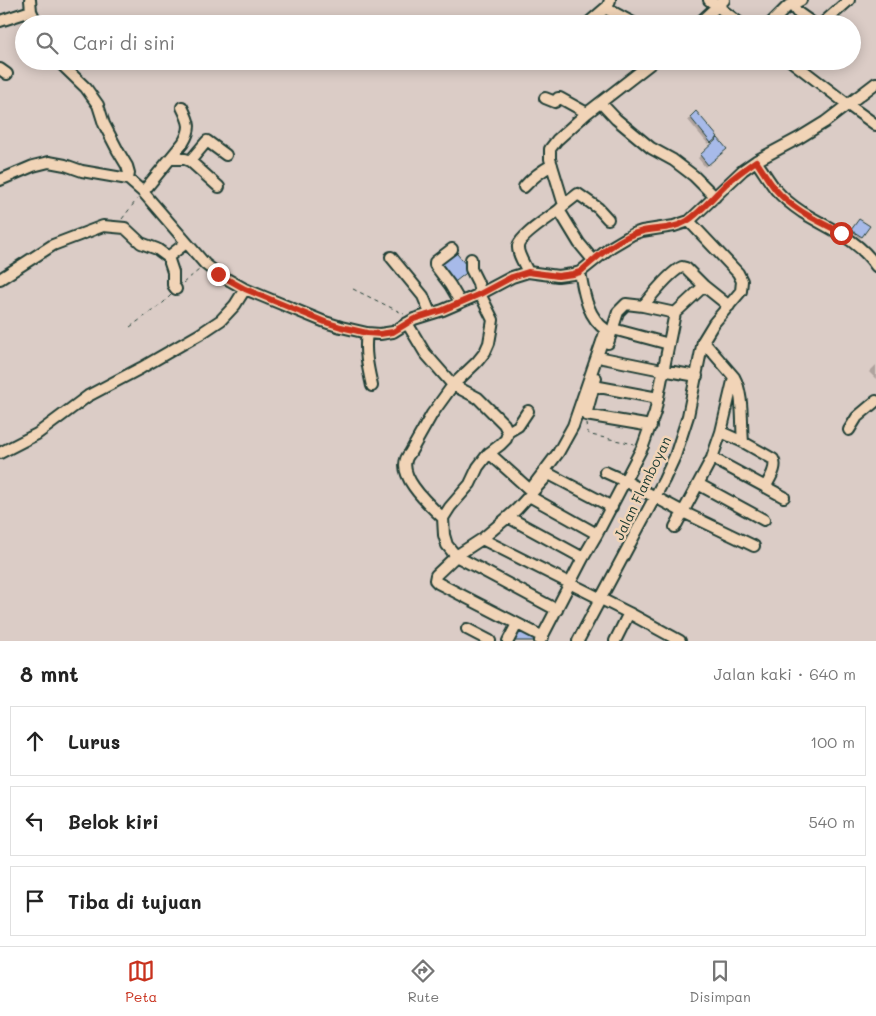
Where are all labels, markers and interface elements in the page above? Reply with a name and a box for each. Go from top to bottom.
search box [15,15,861,70]
icon: search [33,29,61,57]
text: Cari di sini [73,30,175,55]
route start [830,222,853,245]
route end [207,263,230,286]
street label: Jalan Flamboyan [609,433,675,543]
text: 8 mnt [20,660,79,687]
text: Jalan kaki · 640 m [713,663,856,684]
icon: ahead [21,727,49,755]
text: Lurus [68,729,120,754]
text: 100 m [810,731,855,752]
icon: left [21,807,49,835]
text: Belok kiri [68,809,159,834]
text: 540 m [809,811,855,832]
icon: arrive [21,887,49,915]
text: Tiba di tujuan [68,889,201,914]
tab: Peta [125,957,157,1006]
tab: Rute [408,957,439,1006]
tab: Disimpan [690,957,751,1006]

